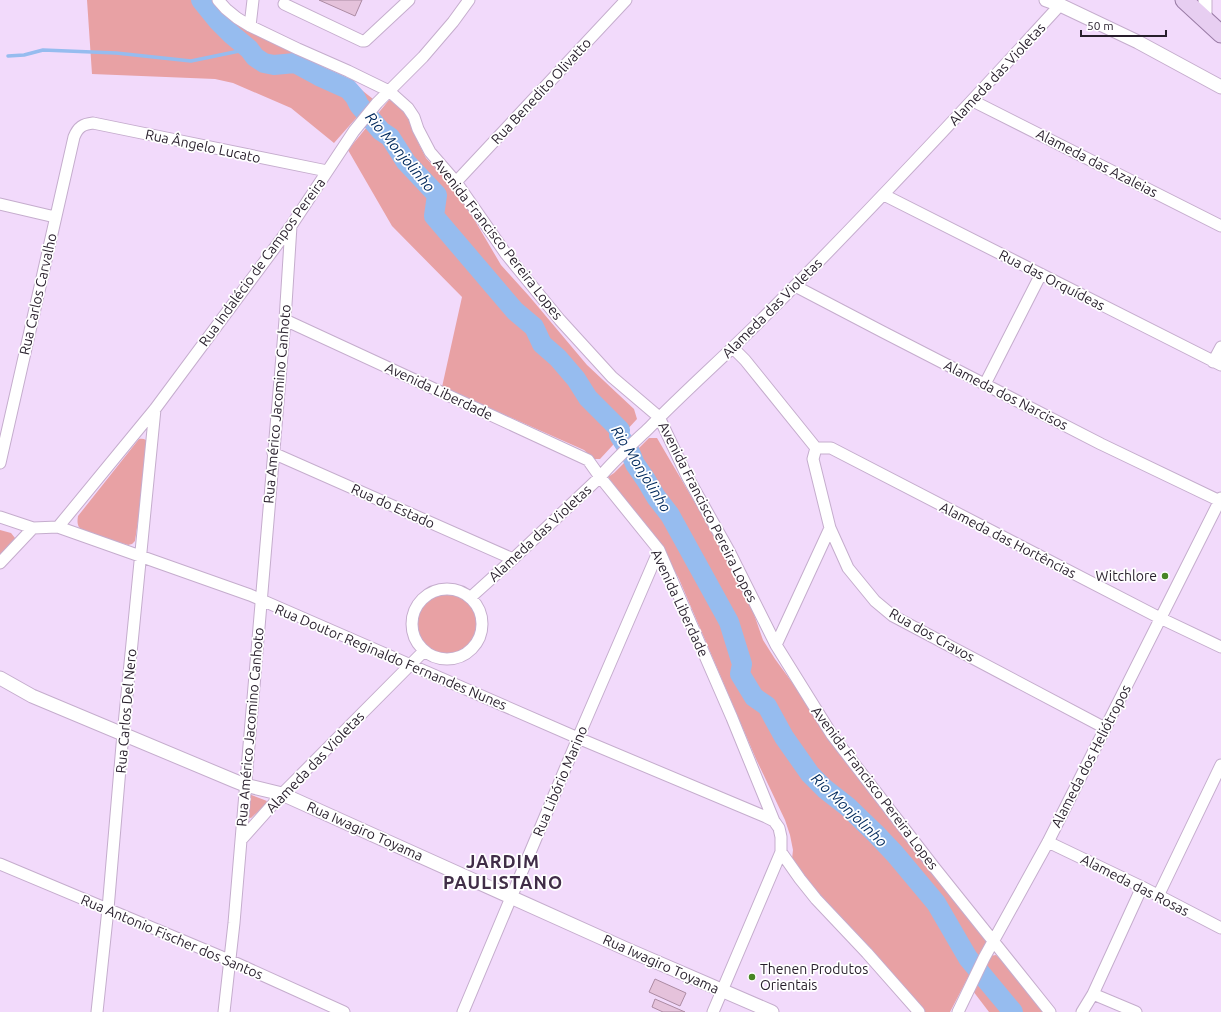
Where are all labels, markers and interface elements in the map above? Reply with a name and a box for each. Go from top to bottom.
scale bar [1081,12,1166,38]
street label: Alameda das Violetas [945,19,1049,129]
text: 50 m [1087,19,1114,32]
street label: Rua Benedito Olivatto [488,35,594,147]
water label: Rio Monjolinho [362,109,439,195]
street label: Rua Ângelo Lucato [144,125,262,166]
street label: Alameda das Azaleias [1034,125,1160,201]
street label: Avenida Francisco Pereira Lopes [430,155,566,323]
street label: Rua Indalécio de Campos Pereira [196,175,328,349]
street label: Rua Carlos Carvalho [16,231,60,357]
street label: Rua das Orquídeas [996,246,1108,314]
street label: Alameda das Violetas [719,255,825,361]
street label: Rua Américo Jacomino Canhoto [260,304,294,504]
street label: Alameda dos Narcisos [941,357,1071,433]
street label: Avenida Liberdade [383,359,495,423]
street label: Avenida Francisco Pereira Lopes [655,419,761,605]
water label: Rio Monjolinho [608,423,675,515]
street label: Rua do Estado [349,480,437,532]
street label: Alameda das Violetas [485,481,595,585]
street label: Alameda das Hortências [937,499,1079,581]
street label: Avenida Liberdade [648,547,712,659]
place label: Witchlore [1096,568,1157,584]
marker: Witchlore [1160,571,1170,581]
street label: Rua Doutor Reginaldo Fernandes Nunes [273,601,509,713]
street label: Rua dos Cravos [887,605,977,665]
street label: Rua Américo Jacomino Canhoto [233,627,267,827]
street label: Rua Carlos Del Nero [113,648,139,774]
street label: Alameda dos Heliótropos [1048,682,1134,830]
street label: Avenida Francisco Pereira Lopes [808,703,942,873]
street label: Alameda das Violetas [263,708,367,816]
street label: Rua Libório Marino [530,723,590,839]
water label: Rio Monjolinho [808,769,891,850]
street label: Rua Iwagiro Toyama [304,798,426,864]
district label: JARDIM PAULISTANO [443,851,563,892]
street label: Alameda das Rosas [1078,851,1192,919]
street label: Rua Antonio Fischer dos Santos [79,891,265,983]
street label: Rua Iwagiro Toyama [600,931,722,997]
place label: Thenen Produtos Orientais [760,961,868,993]
marker: Thenen Produtos Orientais [747,972,757,982]

